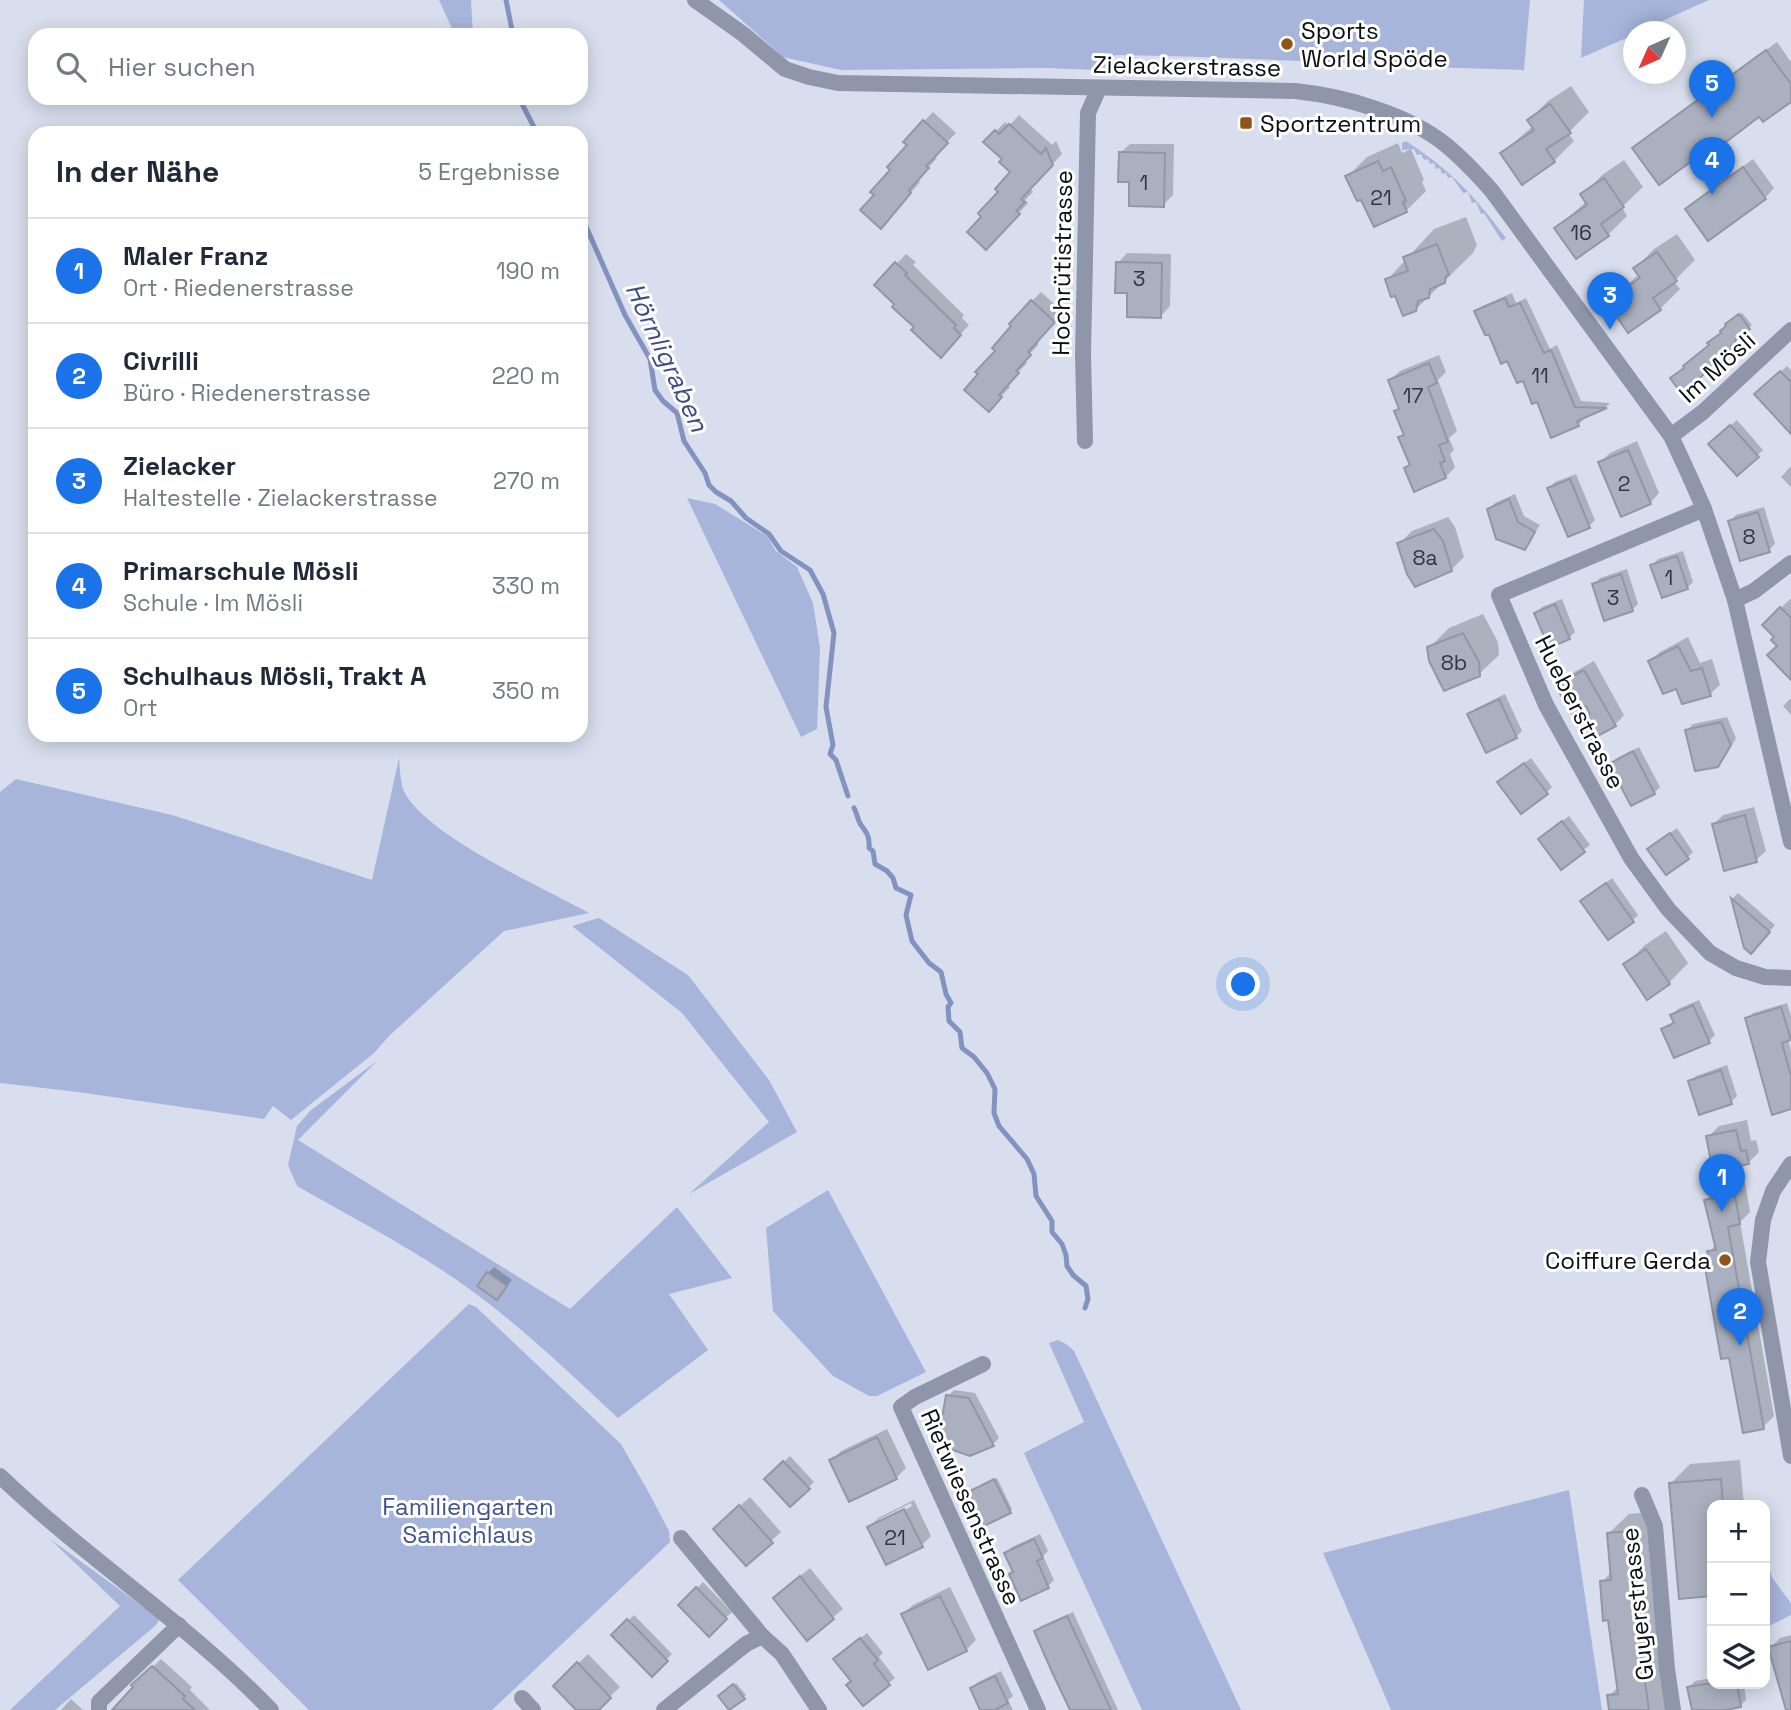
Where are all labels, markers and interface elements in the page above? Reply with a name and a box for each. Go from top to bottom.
place label: Sports World Spöde [1301,15,1448,74]
north arrow [1623,21,1686,84]
search box [28,28,588,105]
marker: Sports World Spöde [1279,36,1295,52]
icon: search [52,48,90,86]
street label: Zielackerstrasse [1093,49,1281,83]
text: Hier suchen [108,50,256,84]
pin: 5 [1689,60,1735,118]
place label: Sportzentrum [1260,108,1421,139]
marker: Sportzentrum [1238,115,1254,131]
pin: 4 [1689,137,1735,195]
text: In der Nähe [56,152,219,191]
text: 5 Ergebnisse [418,157,560,187]
house number: 1 [1140,169,1148,196]
street label: Hochrütistrasse [1045,170,1079,356]
house number: 21 [1370,184,1392,211]
house number: 16 [1570,219,1592,246]
text: Maler Franz [123,239,268,273]
text: 1 [74,256,84,286]
text: 190 m [496,256,560,286]
house number: 3 [1133,265,1145,292]
pin: 3 [1587,272,1633,330]
text: Ort · Riedenerstrasse [123,273,354,303]
water label: Hörnligraben [618,277,717,438]
street label: Im Mösli [1672,324,1762,410]
text: Civrilli [123,344,199,378]
text: 2 [72,361,86,391]
text: 220 m [492,361,560,391]
house number: 11 [1531,362,1549,389]
text: Büro · Riedenerstrasse [123,378,371,408]
house number: 17 [1403,382,1423,409]
text: Zielacker [123,449,236,483]
text: 3 [72,466,86,496]
text: 270 m [493,466,560,496]
house number: 2 [1618,470,1630,497]
text: Haltestelle · Zielackerstrasse [123,483,438,513]
house number: 8 [1742,523,1756,550]
house number: 8a [1412,544,1438,571]
text: Primarschule Mösli [123,554,359,588]
house number: 1 [1665,564,1673,591]
text: 4 [72,571,86,601]
text: 330 m [492,571,560,601]
house number: 3 [1607,584,1619,611]
text: Schule · Im Mösli [123,588,303,618]
street label: Hueberstrasse [1528,630,1632,794]
house number: 8b [1441,649,1467,676]
text: Schulhaus Mösli, Trakt A [123,659,426,693]
text: 5 [72,676,86,706]
text: 350 m [492,676,560,706]
text: Ort [123,693,158,723]
your location [1226,967,1260,1001]
pin: 1 [1699,1154,1745,1212]
place label: Coiffure Gerda [1545,1245,1711,1276]
marker: Coiffure Gerda [1717,1252,1733,1268]
pin: 2 [1717,1288,1763,1346]
street label: Rietwiesenstrasse [914,1404,1028,1610]
park label: Familiengarten Samichlaus [382,1491,554,1550]
map controls [1707,1500,1770,1689]
button: + [1707,1500,1770,1563]
house number: 21 [884,1524,906,1551]
street label: Guyerstrasse [1614,1526,1660,1682]
button: − [1707,1563,1770,1626]
button: layers [1707,1626,1770,1689]

